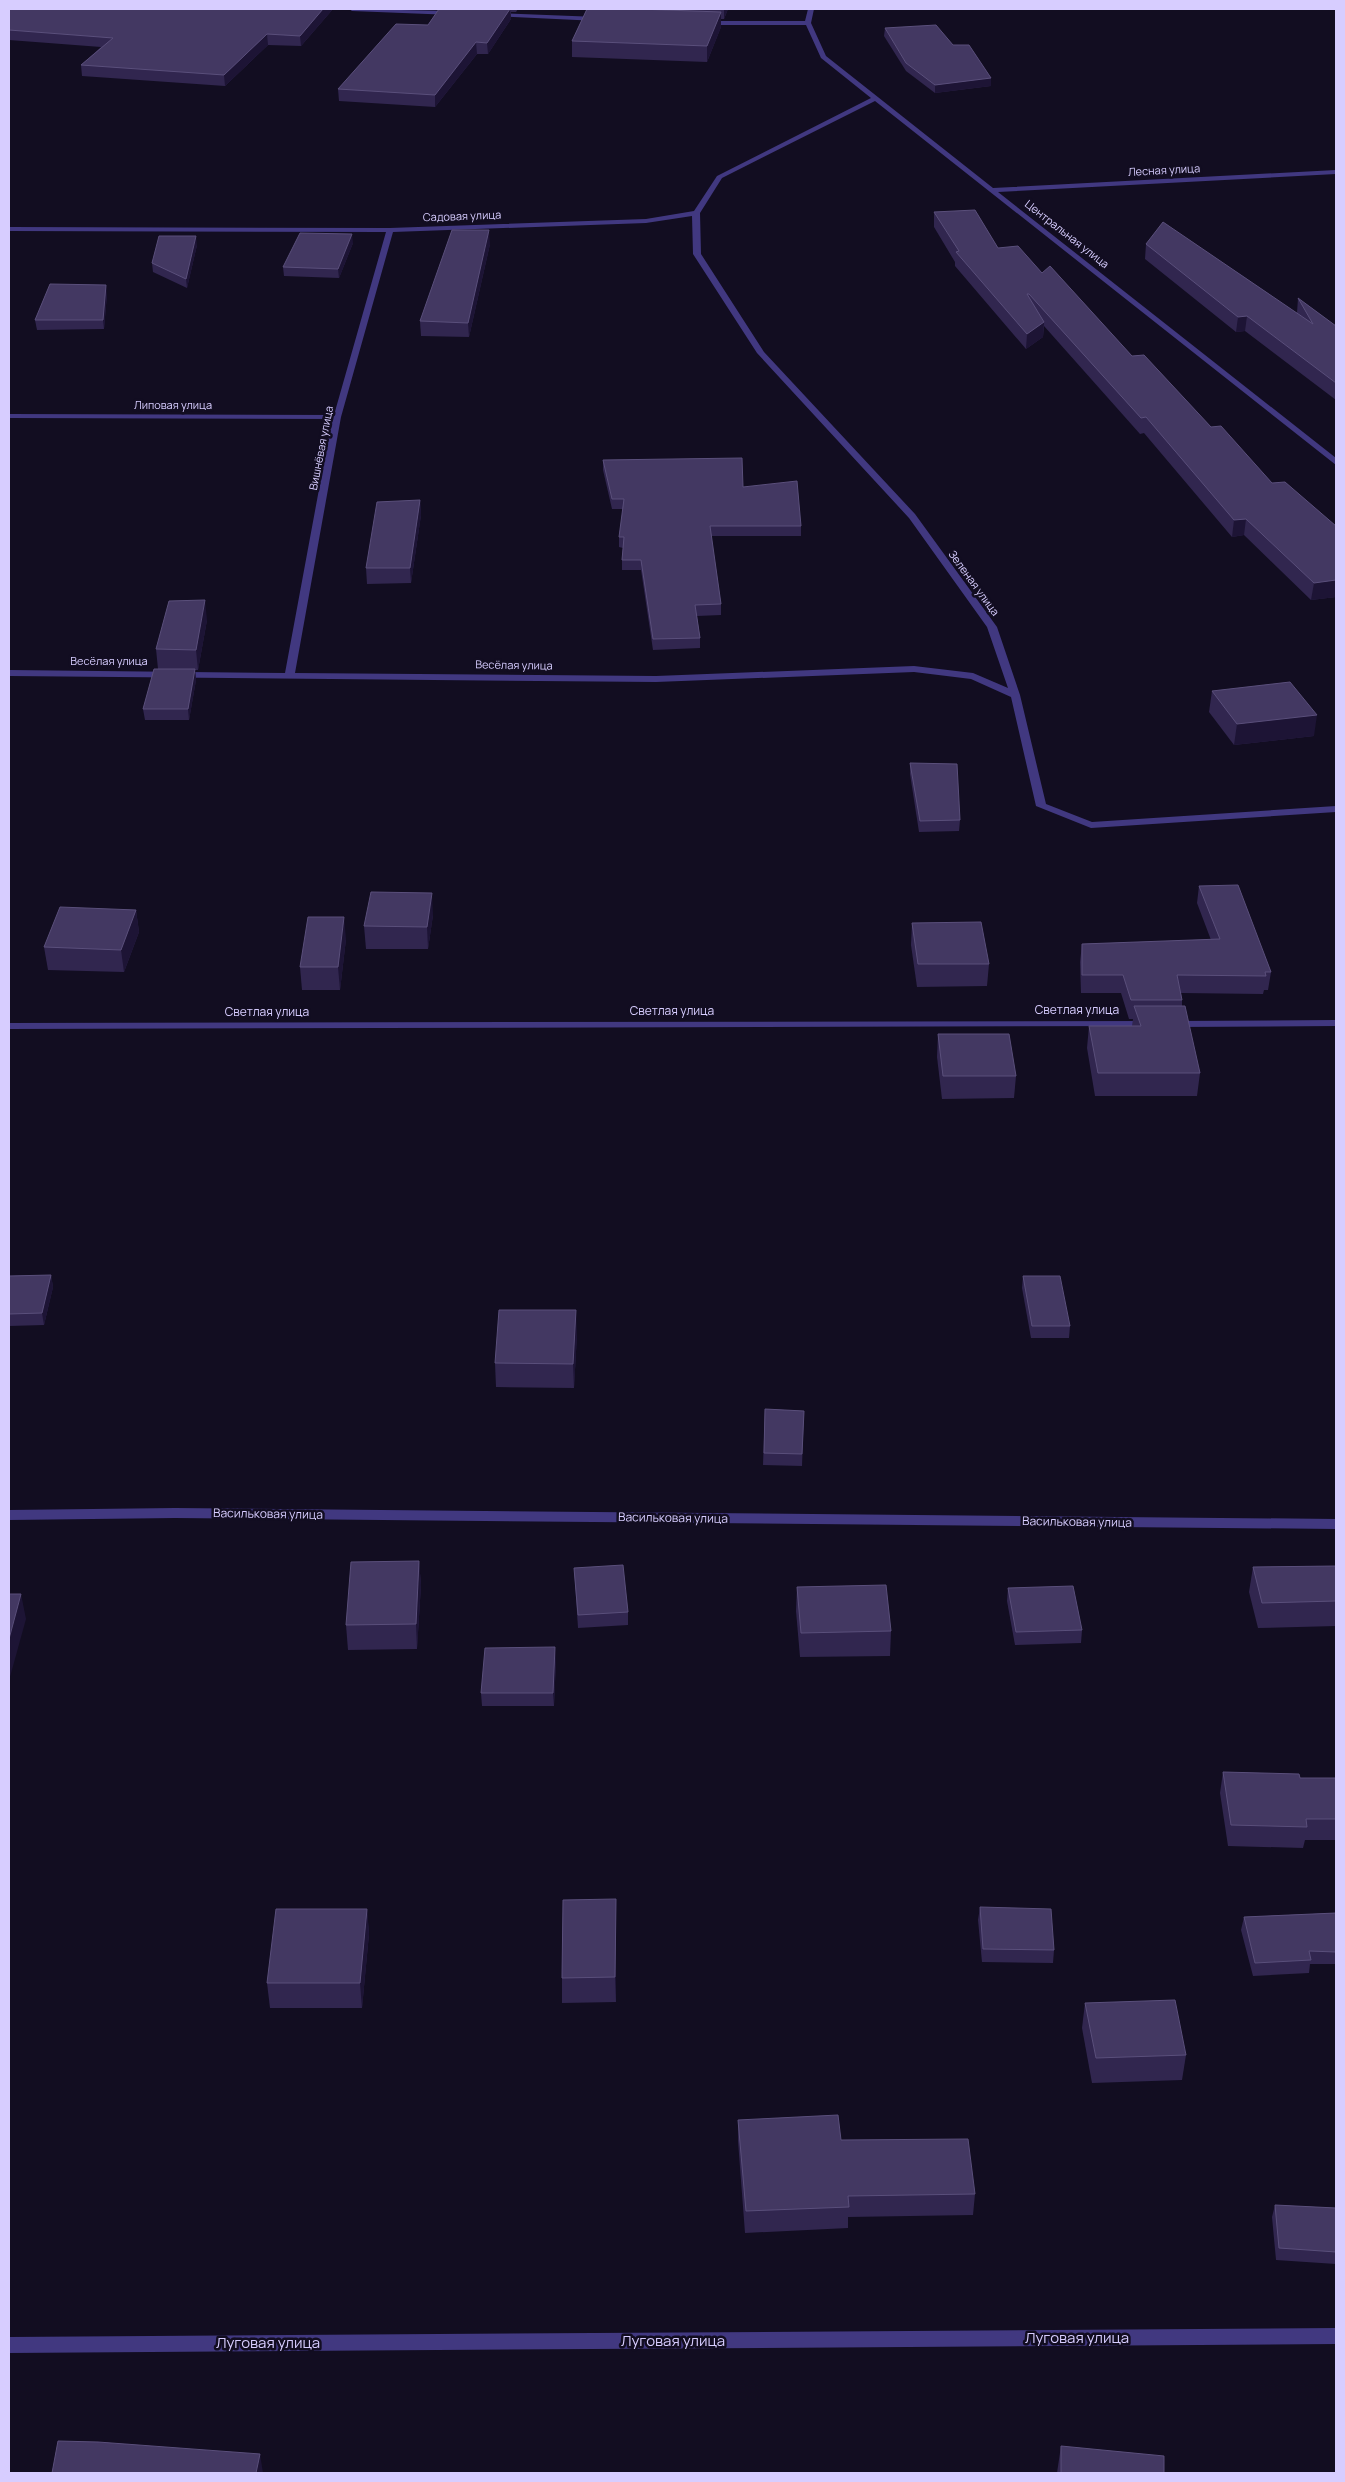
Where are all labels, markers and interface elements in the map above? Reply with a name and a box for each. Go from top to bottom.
street label: Лесная улица [1128,160,1200,179]
street label: Центральная улица [1022,196,1113,271]
street label: Садовая улица [423,207,501,224]
street label: Липовая улица [134,397,212,412]
street label: Вишнёвая улица [305,404,336,491]
street label: Зеленая улица [945,547,1003,619]
street label: Весёлая улица [70,653,148,668]
street label: Весёлая улица [475,656,553,673]
street label: Светлая улица [1035,1001,1119,1018]
street label: Светлая улица [630,1002,714,1019]
street label: Светлая улица [225,1003,309,1020]
street label: Васильковая улица [213,1504,323,1523]
street label: Васильковая улица [618,1508,728,1527]
street label: Васильковая улица [1022,1512,1132,1531]
street label: Луговая улица [1025,2327,1129,2348]
street label: Луговая улица [621,2330,725,2351]
street label: Луговая улица [216,2332,320,2353]

